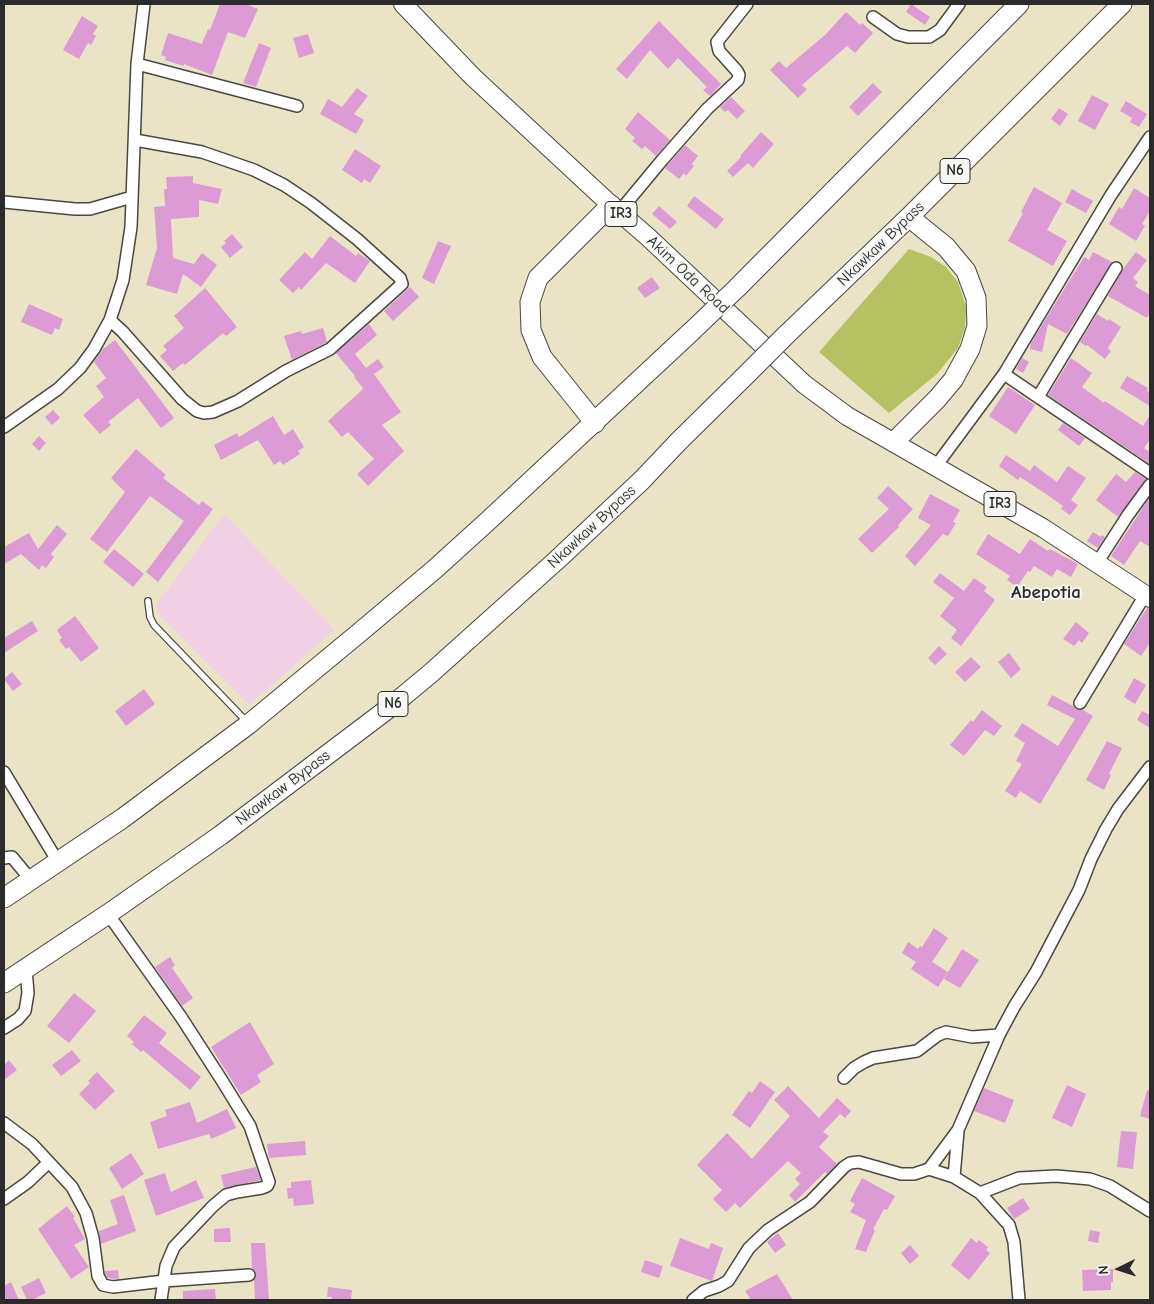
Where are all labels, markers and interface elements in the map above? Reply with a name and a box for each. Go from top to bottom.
road number: N6 [940,158,970,184]
street label: Nkawkaw Bypass [834,198,928,290]
road number: IR3 [605,202,637,226]
street label: Akim Oda Road [643,232,733,318]
street label: Nkawkaw Bypass [544,481,640,573]
road number: IR3 [984,492,1016,516]
district label: Abepotia [1011,582,1081,604]
road number: N6 [378,692,408,716]
street label: Nkawkaw Bypass [232,746,334,830]
north arrow [1094,1244,1144,1294]
text: N [1095,1265,1112,1275]

